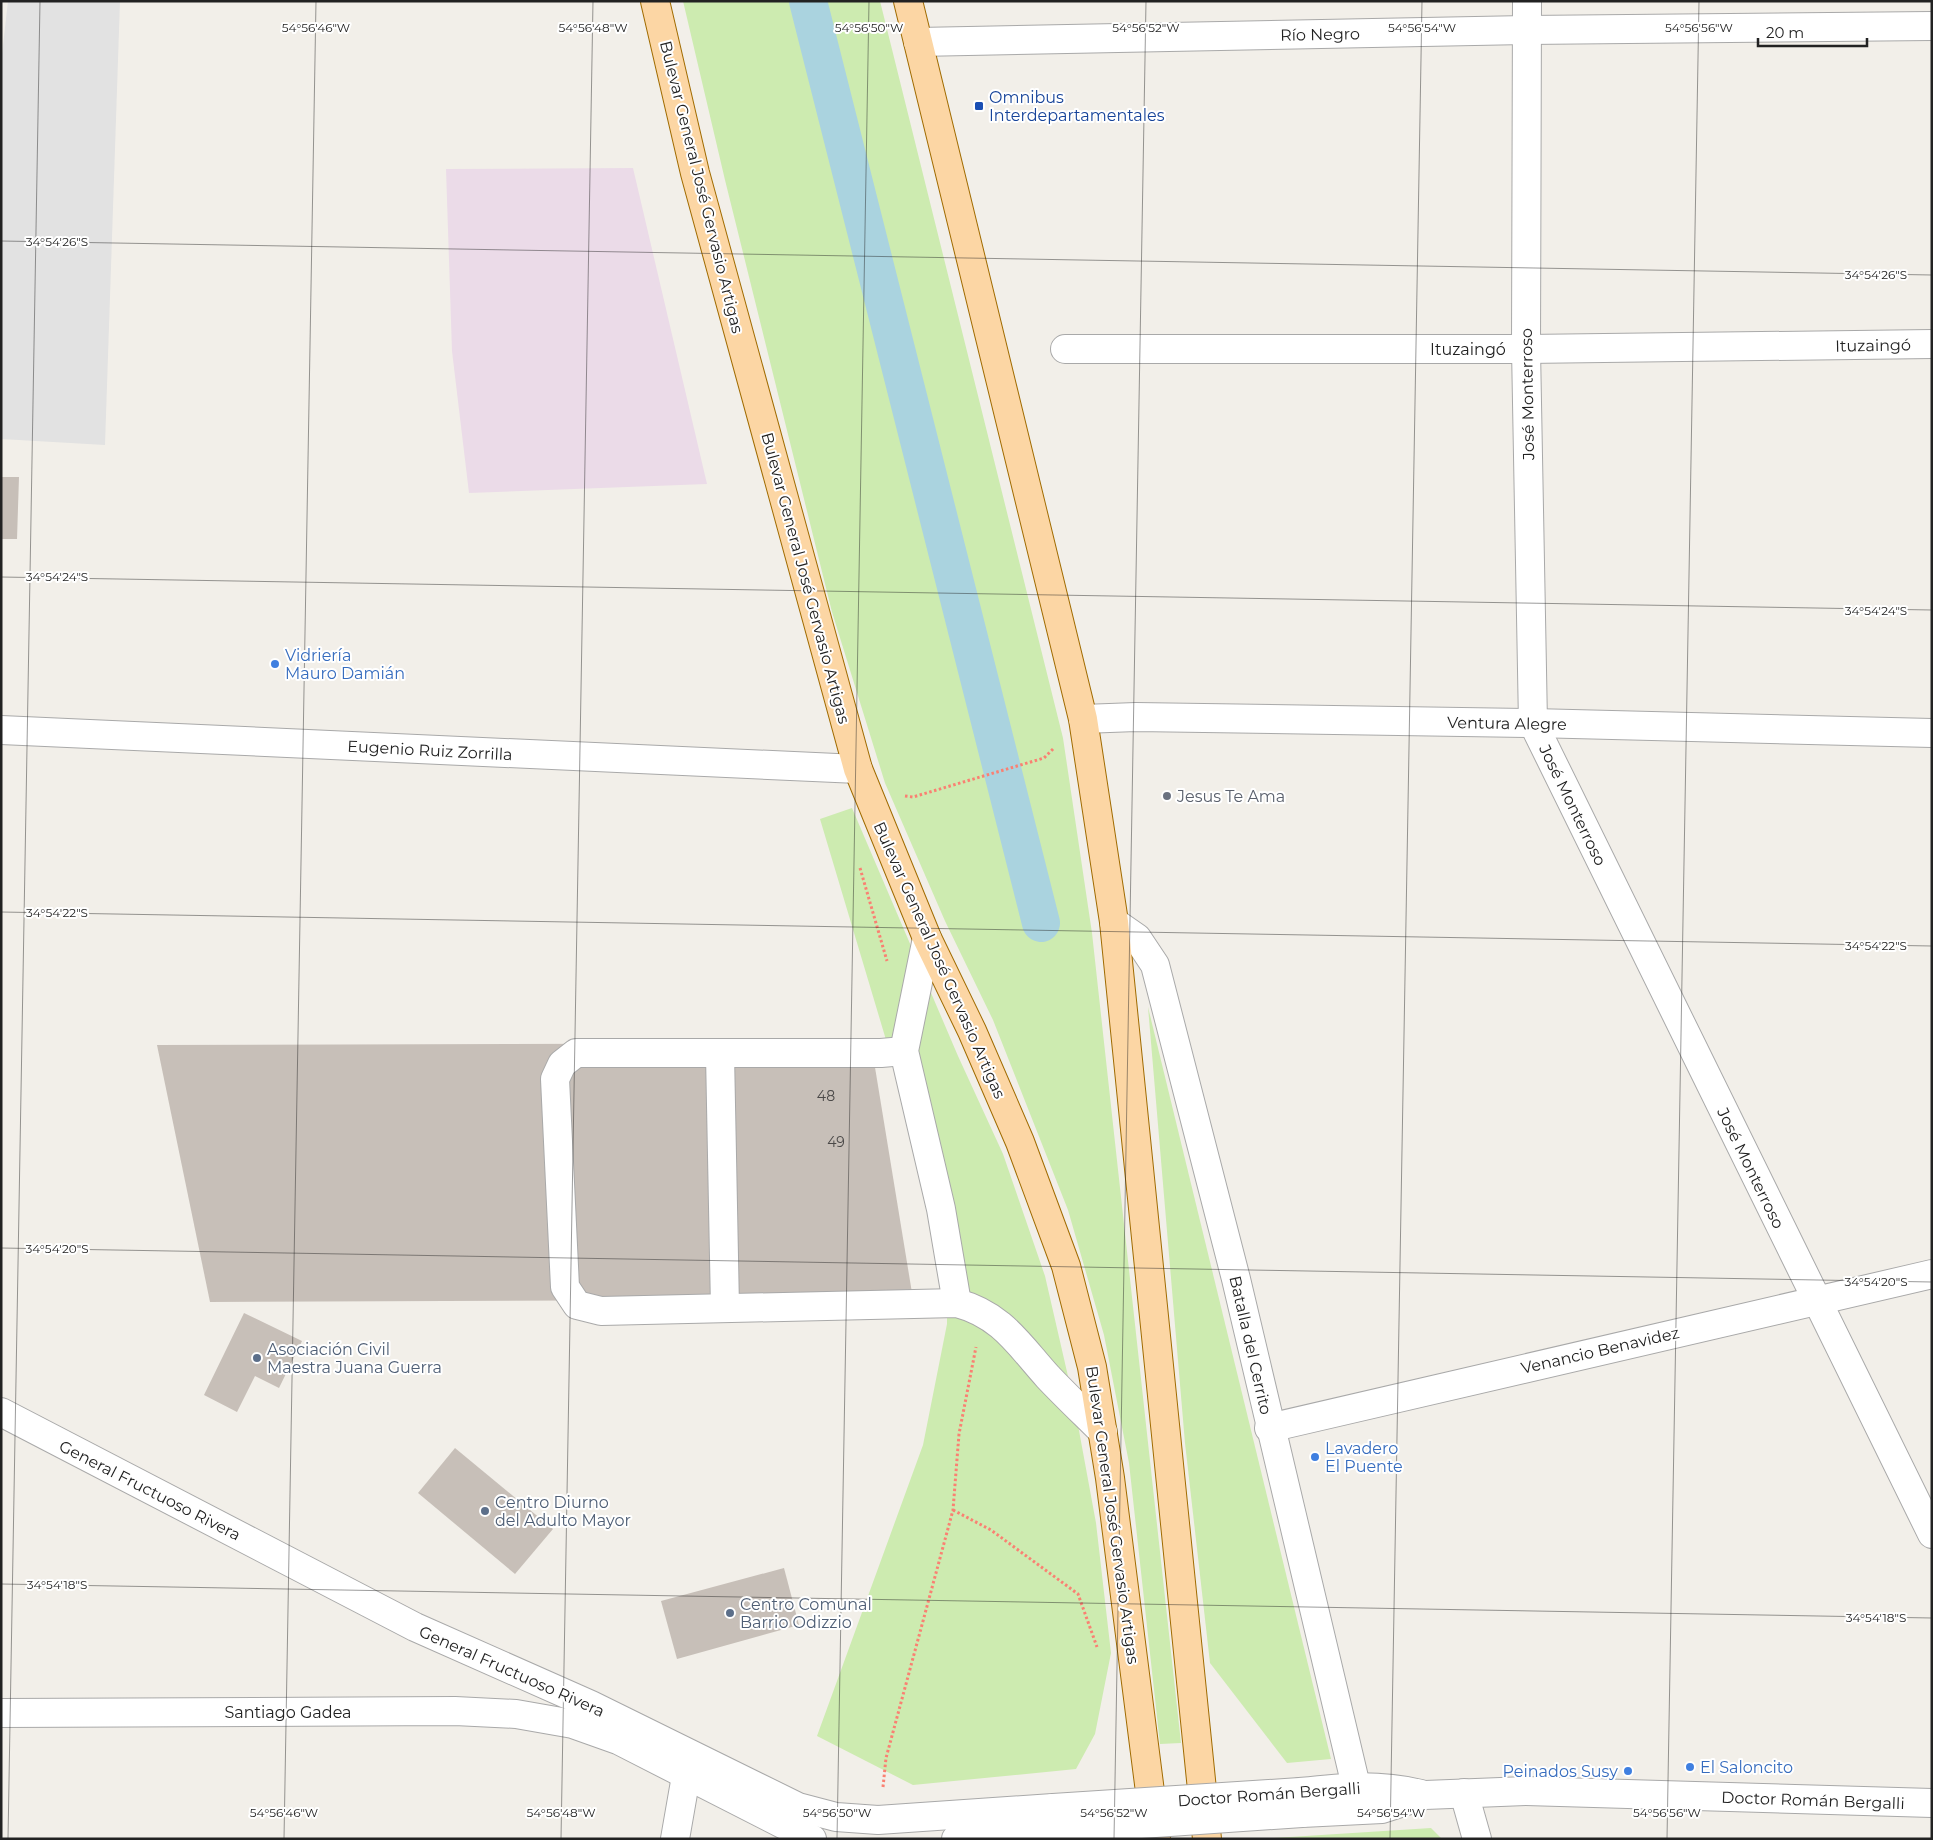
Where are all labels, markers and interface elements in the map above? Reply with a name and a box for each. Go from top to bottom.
scale bar [1758,15,1867,47]
text: 54°56'46"W [282,20,350,35]
text: 54°56'48"W [559,20,627,35]
text: 54°56'50"W [835,20,903,35]
text: 54°56'52"W [1112,20,1180,35]
text: 54°56'54"W [1388,20,1456,35]
text: 54°56'56"W [1665,20,1733,35]
text: 20 m [1766,23,1804,42]
street label: Río Negro [1280,24,1360,45]
street label: Bulevar General José Gervasio Artigas [656,39,747,336]
place label: Omnibus Interdepartamentales [989,88,1165,125]
marker: Omnibus Interdepartamentales [973,100,985,112]
text: 34°54'26"S [26,234,88,249]
text: 34°54'26"S [1845,267,1907,282]
street label: José Monterroso [1517,328,1538,461]
street label: Ituzaingó [1835,335,1911,356]
street label: Ituzaingó [1430,340,1506,359]
street label: Bulevar General José Gervasio Artigas [757,430,854,726]
text: 34°54'24"S [26,569,88,584]
text: 34°54'24"S [1845,603,1907,618]
place label: Vidriería Mauro Damián [285,646,405,683]
marker: Vidriería Mauro Damián [269,658,281,670]
street label: Ventura Alegre [1447,713,1567,734]
street label: Eugenio Ruiz Zorrilla [347,737,513,764]
street label: José Monterroso [1535,741,1610,869]
place label: Jesus Te Ama [1176,787,1285,806]
marker: Jesus Te Ama [1161,790,1173,802]
street label: Bulevar General José Gervasio Artigas [870,819,1009,1102]
text: 34°54'22"S [26,905,88,920]
text: 34°54'22"S [1845,938,1907,953]
house number: 48 [817,1087,835,1105]
street label: José Monterroso [1713,1104,1788,1232]
house number: 49 [827,1133,845,1151]
text: 34°54'20"S [25,1241,89,1256]
street label: Batalla del Cerrito [1225,1274,1276,1416]
text: 34°54'20"S [1844,1274,1908,1289]
street label: Venancio Benavidez [1519,1323,1681,1378]
place label: Asociación Civil Maestra Juana Guerra [267,1340,442,1377]
marker: Asociación Civil Maestra Juana Guerra [251,1352,263,1364]
street label: Bulevar General José Gervasio Artigas [1082,1365,1143,1666]
street label: General Fructuoso Rivera [56,1436,244,1545]
place label: Lavadero El Puente [1325,1439,1403,1476]
marker: Lavadero El Puente [1309,1451,1321,1463]
place label: Centro Diurno del Adulto Mayor [495,1493,631,1530]
marker: Centro Diurno del Adulto Mayor [479,1505,491,1517]
text: 34°54'18"S [27,1577,87,1592]
place label: Centro Comunal Barrio Odizzio [740,1595,872,1632]
marker: Centro Comunal Barrio Odizzio [724,1607,736,1619]
text: 34°54'18"S [1846,1610,1906,1625]
street label: General Fructuoso Rivera [416,1622,607,1721]
street label: Santiago Gadea [224,1703,352,1722]
place label: El Saloncito [1700,1758,1793,1777]
marker: El Saloncito [1684,1761,1696,1773]
place label: Peinados Susy [1503,1762,1618,1781]
marker: Peinados Susy [1622,1765,1634,1777]
street label: Doctor Román Bergalli [1177,1779,1361,1810]
street label: Doctor Román Bergalli [1721,1788,1905,1813]
text: 54°56'46"W [250,1805,318,1820]
text: 54°56'48"W [527,1805,595,1820]
text: 54°56'50"W [803,1805,871,1820]
text: 54°56'52"W [1080,1805,1148,1820]
text: 54°56'54"W [1357,1805,1425,1820]
text: 54°56'56"W [1633,1805,1701,1820]

